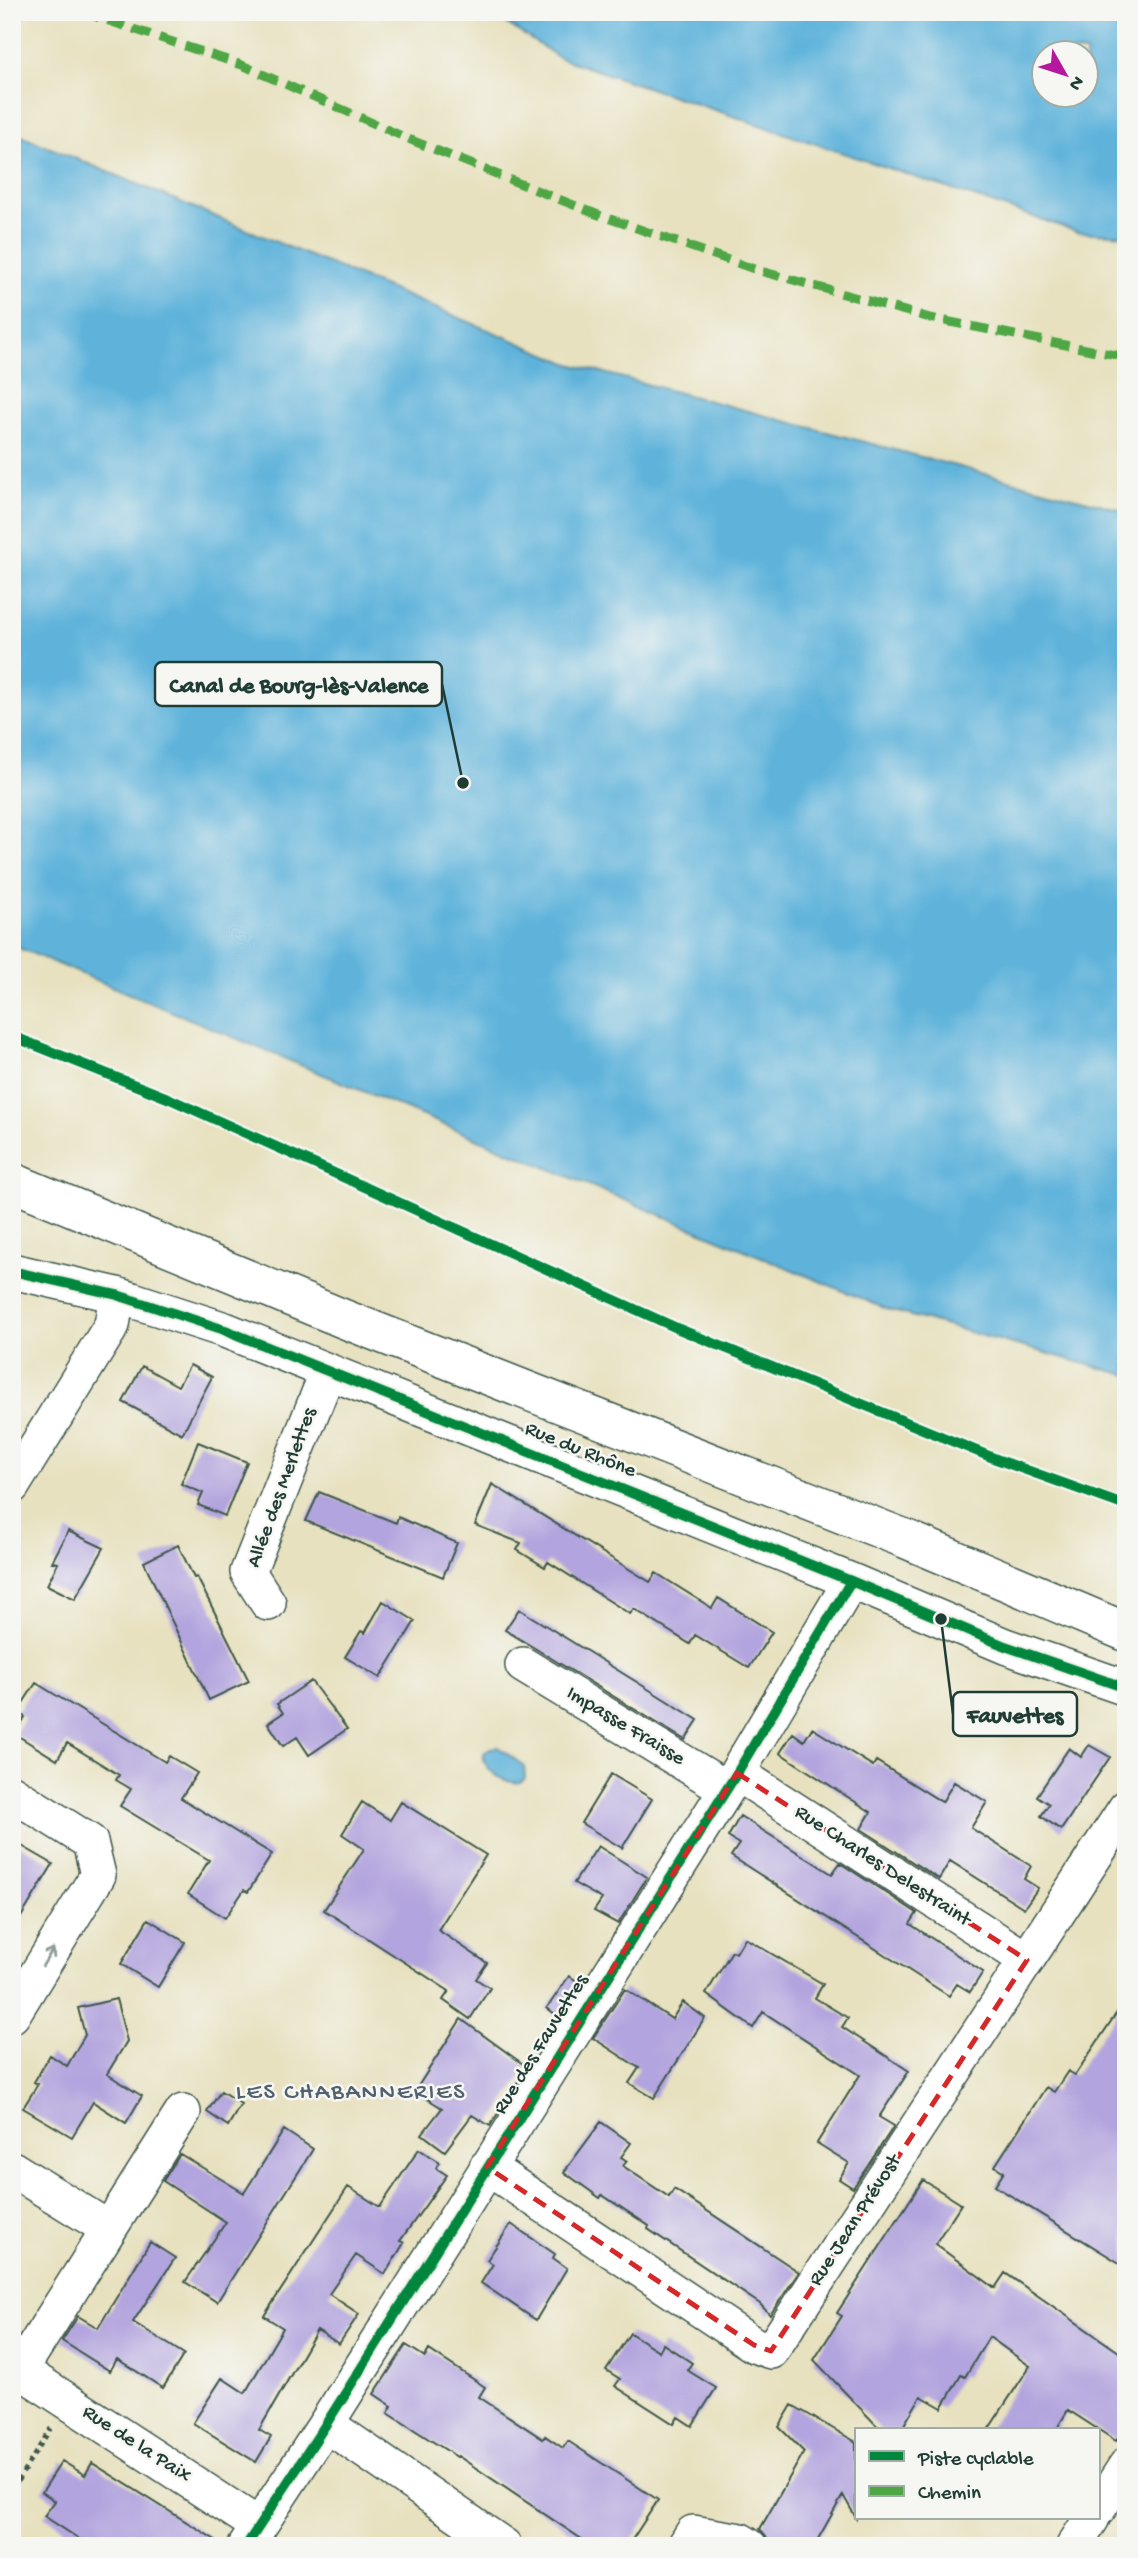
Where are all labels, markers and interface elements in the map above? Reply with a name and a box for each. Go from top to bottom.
north arrow [1030,38,1100,108]
text: N [1063,70,1088,95]
callout: Canal de Bourg-lès-Valence [155,662,442,706]
text: Canal de Bourg-lès-Valence [170,674,430,701]
street label: Allée des Merlettes [242,1404,324,1571]
street label: Rue du Rhône [521,1417,640,1485]
street label: Impasse Fraisse [561,1682,690,1773]
callout: Fauvettes [953,1692,1077,1736]
text: Fauvettes [966,1704,1065,1731]
street label: Rue Charles Delestraint [789,1801,977,1935]
one-way arrow [41,1947,55,1967]
street label: Rue des Fauvettes [489,1969,596,2120]
district label: LES CHABANNERIES [236,2079,466,2108]
street label: Rue Jean Prévost [804,2149,909,2291]
street label: Rue de la Paix [77,2401,195,2489]
legend [855,2428,1100,2520]
text: Piste cyclable [917,2448,1035,2473]
text: Chemin [918,2482,981,2507]

